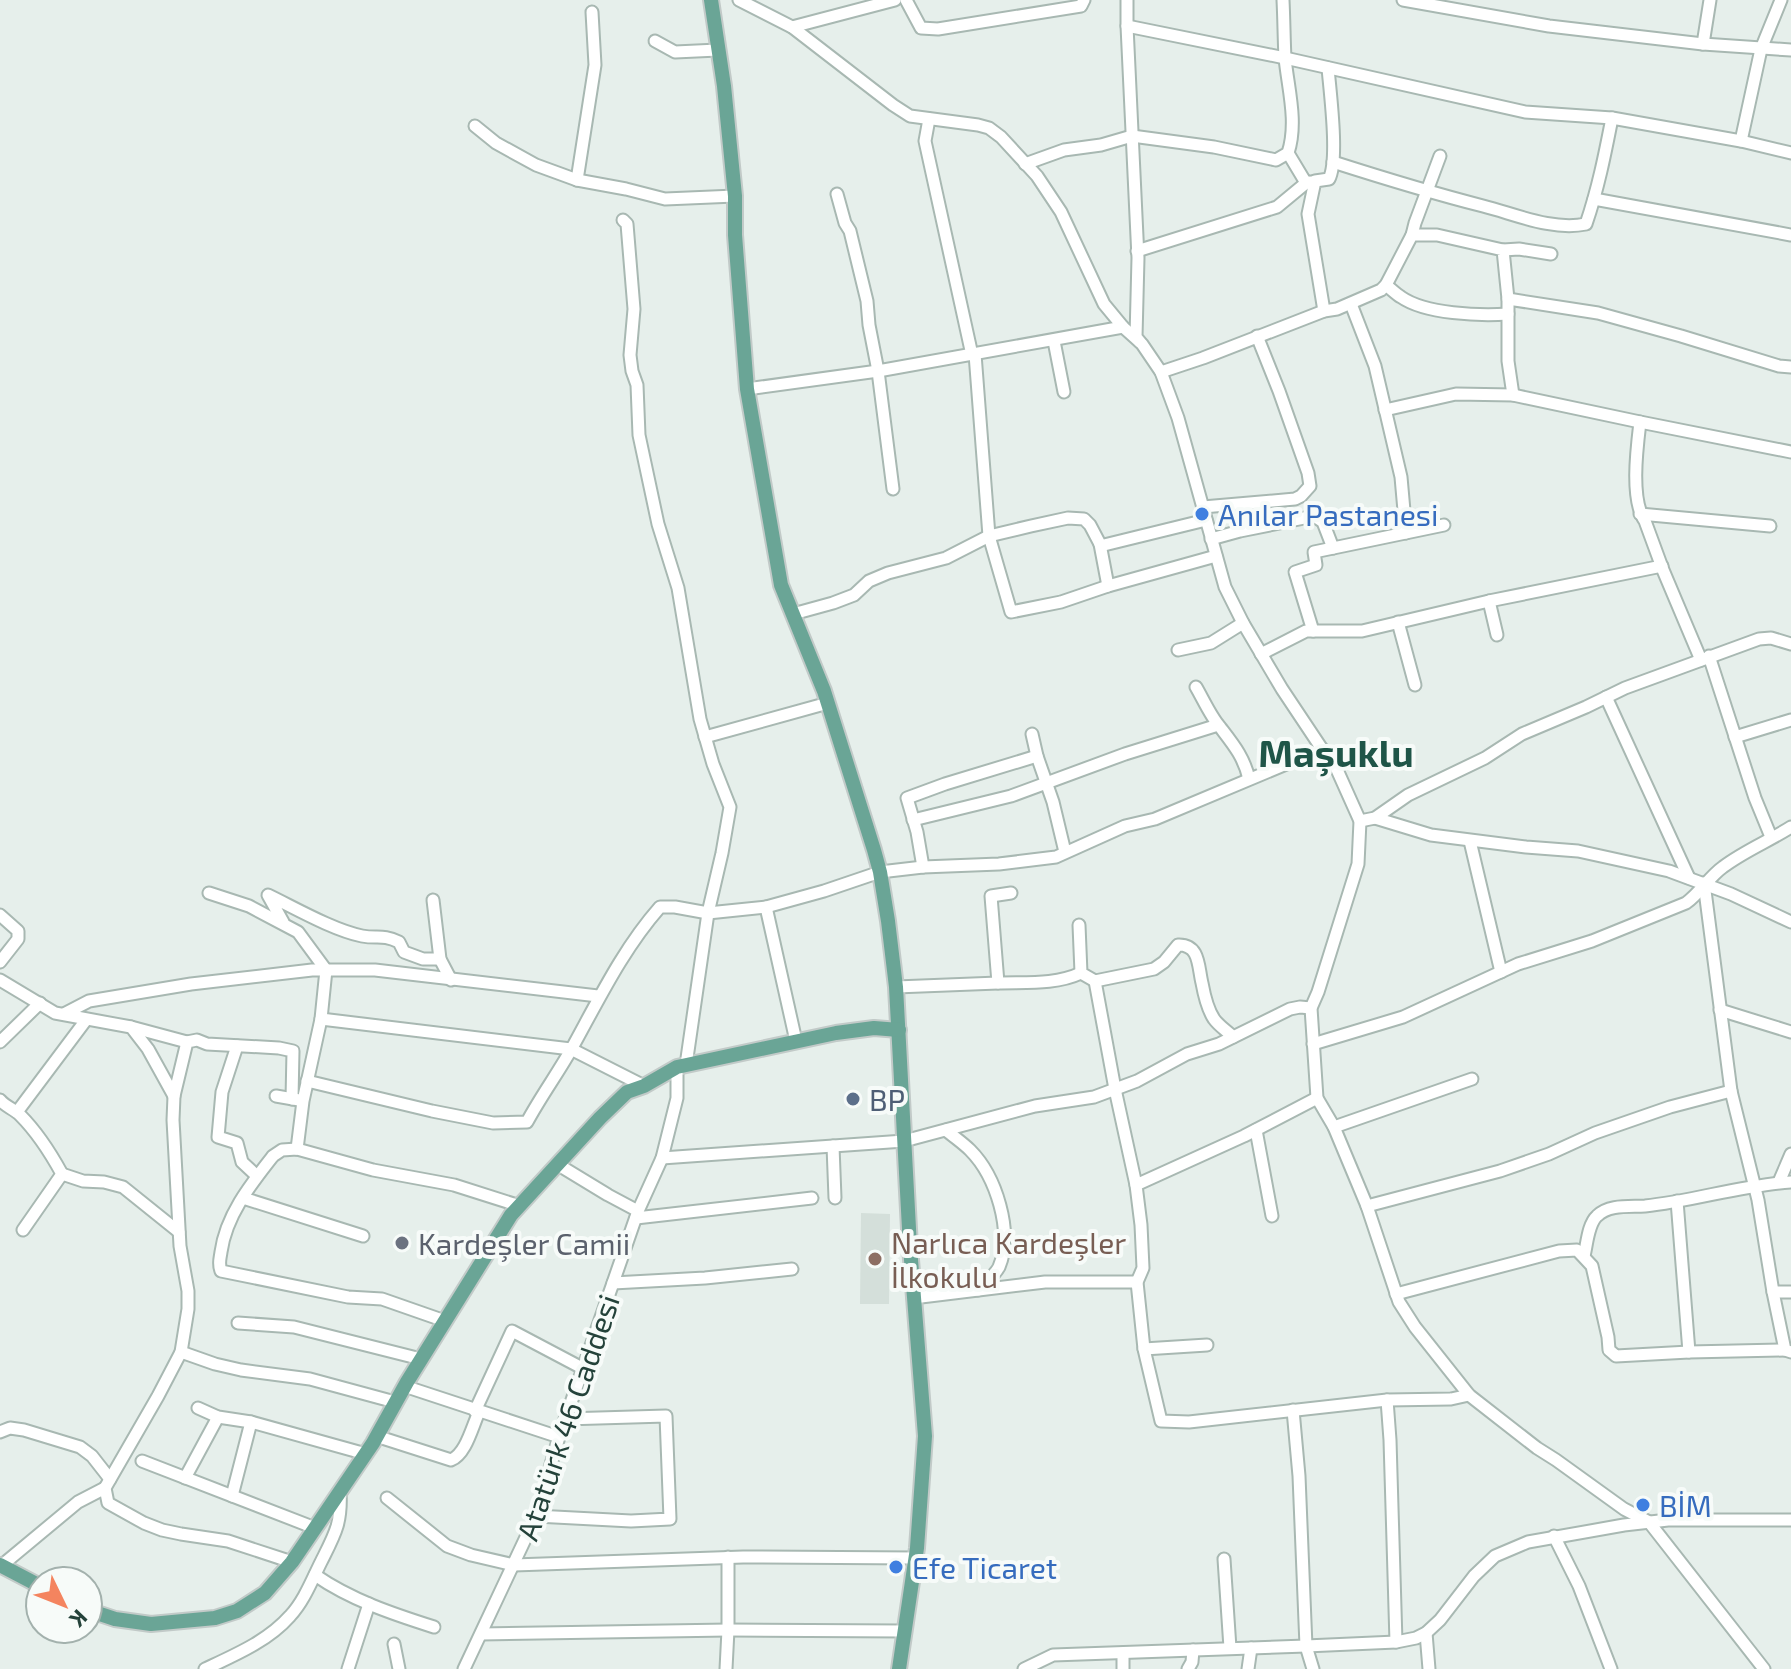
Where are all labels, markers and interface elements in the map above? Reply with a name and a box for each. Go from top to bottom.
place label: Anılar Pastanesi [1218,496,1438,532]
marker: Anılar Pastanesi [1193,505,1211,523]
district label: Maşuklu [1258,729,1414,777]
place label: BP [869,1081,905,1117]
marker: BP [844,1090,862,1108]
place label: Narlıca Kardeşler İlkokulu [891,1224,1126,1294]
place label: Kardeşler Camii [418,1225,630,1262]
marker: Kardeşler Camii [393,1234,411,1252]
marker: Narlıca Kardeşler İlkokulu [866,1250,884,1268]
street label: Atatürk 46 Caddesi [508,1289,626,1545]
place label: BİM [1659,1487,1712,1523]
marker: BİM [1634,1496,1652,1514]
place label: Efe Ticaret [912,1549,1057,1585]
marker: Efe Ticaret [887,1558,905,1576]
north arrow [24,1565,104,1645]
text: K [65,1605,94,1633]

